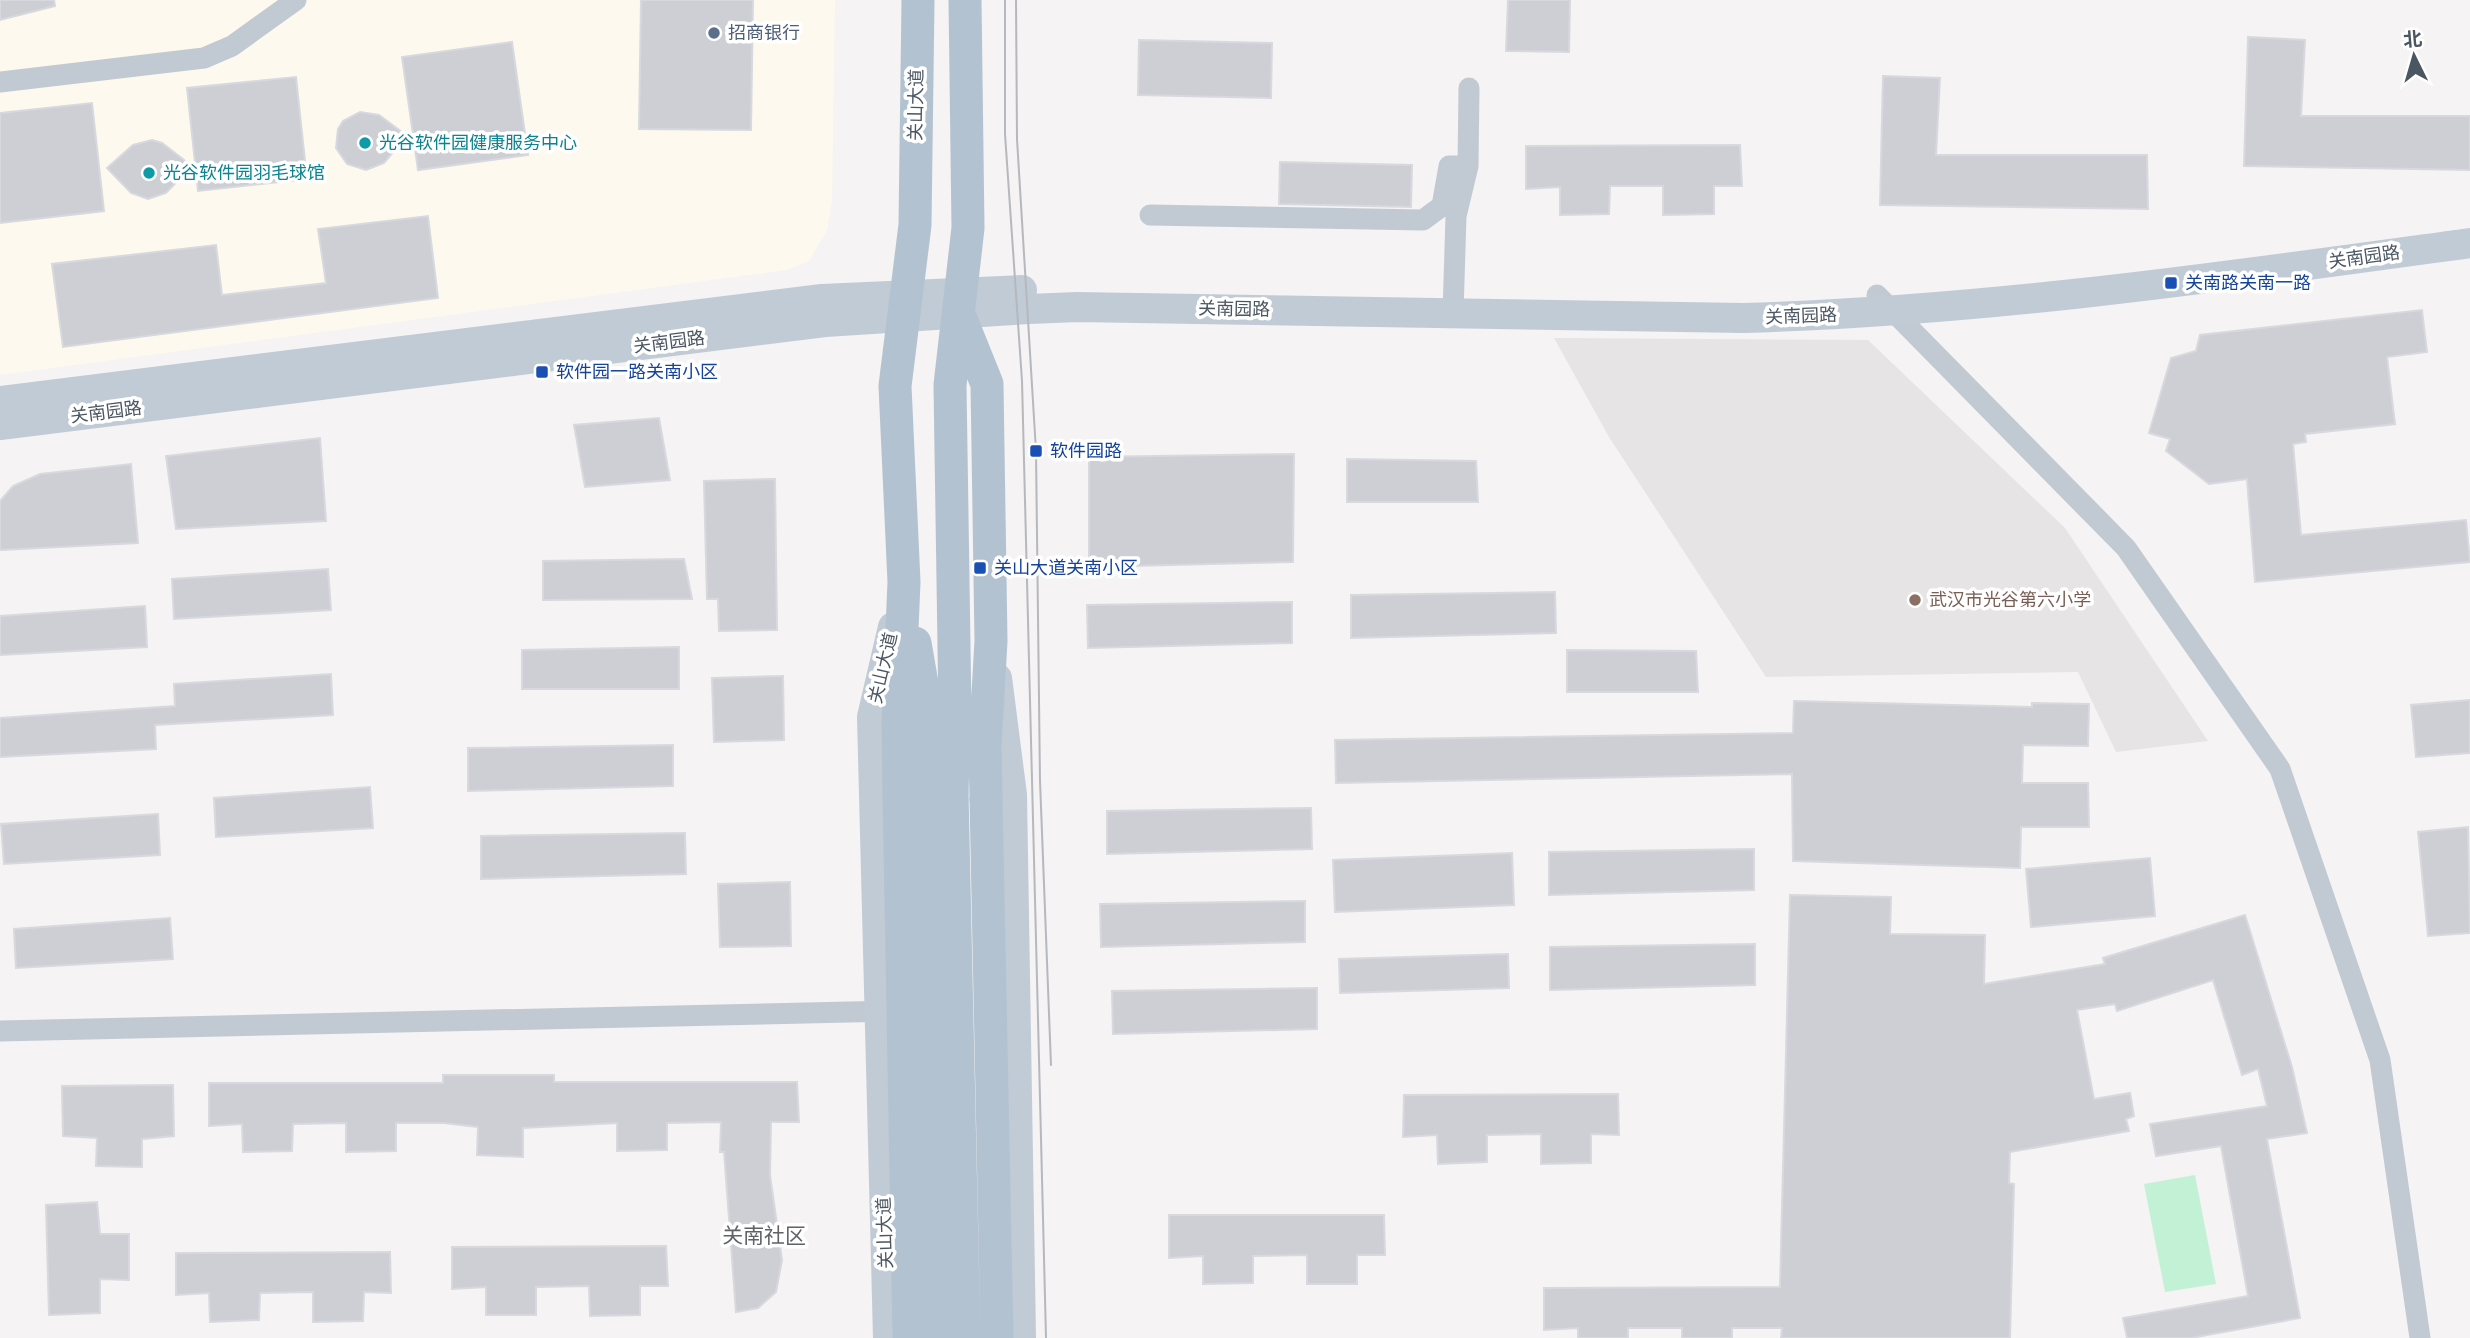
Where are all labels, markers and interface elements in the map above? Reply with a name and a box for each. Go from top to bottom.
north arrow [2379,21,2449,91]
place label: 招商银行 [728,23,800,43]
marker: 招商银行 [706,25,722,41]
text: 北 [2402,28,2423,51]
street label: 关山大道 [905,69,927,141]
place label: 光谷软件园健康服务中心 [379,133,577,153]
marker: 光谷软件园健康服务中心 [357,135,373,151]
place label: 光谷软件园羽毛球馆 [163,163,325,183]
marker: 光谷软件园羽毛球馆 [141,165,157,181]
street label: 关南园路 [2327,242,2401,272]
place label: 关南路关南一路 [2185,273,2311,293]
marker: 关南路关南一路 [2163,275,2179,291]
street label: 关南园路 [1198,298,1270,320]
street label: 关南园路 [1765,305,1837,327]
street label: 关南园路 [632,328,706,356]
place label: 软件园一路关南小区 [556,362,718,382]
marker: 软件园一路关南小区 [534,364,550,380]
street label: 关南园路 [69,398,143,426]
place label: 软件园路 [1050,441,1122,461]
marker: 软件园路 [1028,443,1044,459]
place label: 关山大道关南小区 [994,558,1138,578]
marker: 关山大道关南小区 [972,560,988,576]
place label: 武汉市光谷第六小学 [1929,590,2091,610]
marker: 武汉市光谷第六小学 [1907,592,1923,608]
street label: 关山大道 [865,631,901,705]
street label: 关山大道 [874,1197,896,1269]
district label: 关南社区 [722,1224,806,1247]

